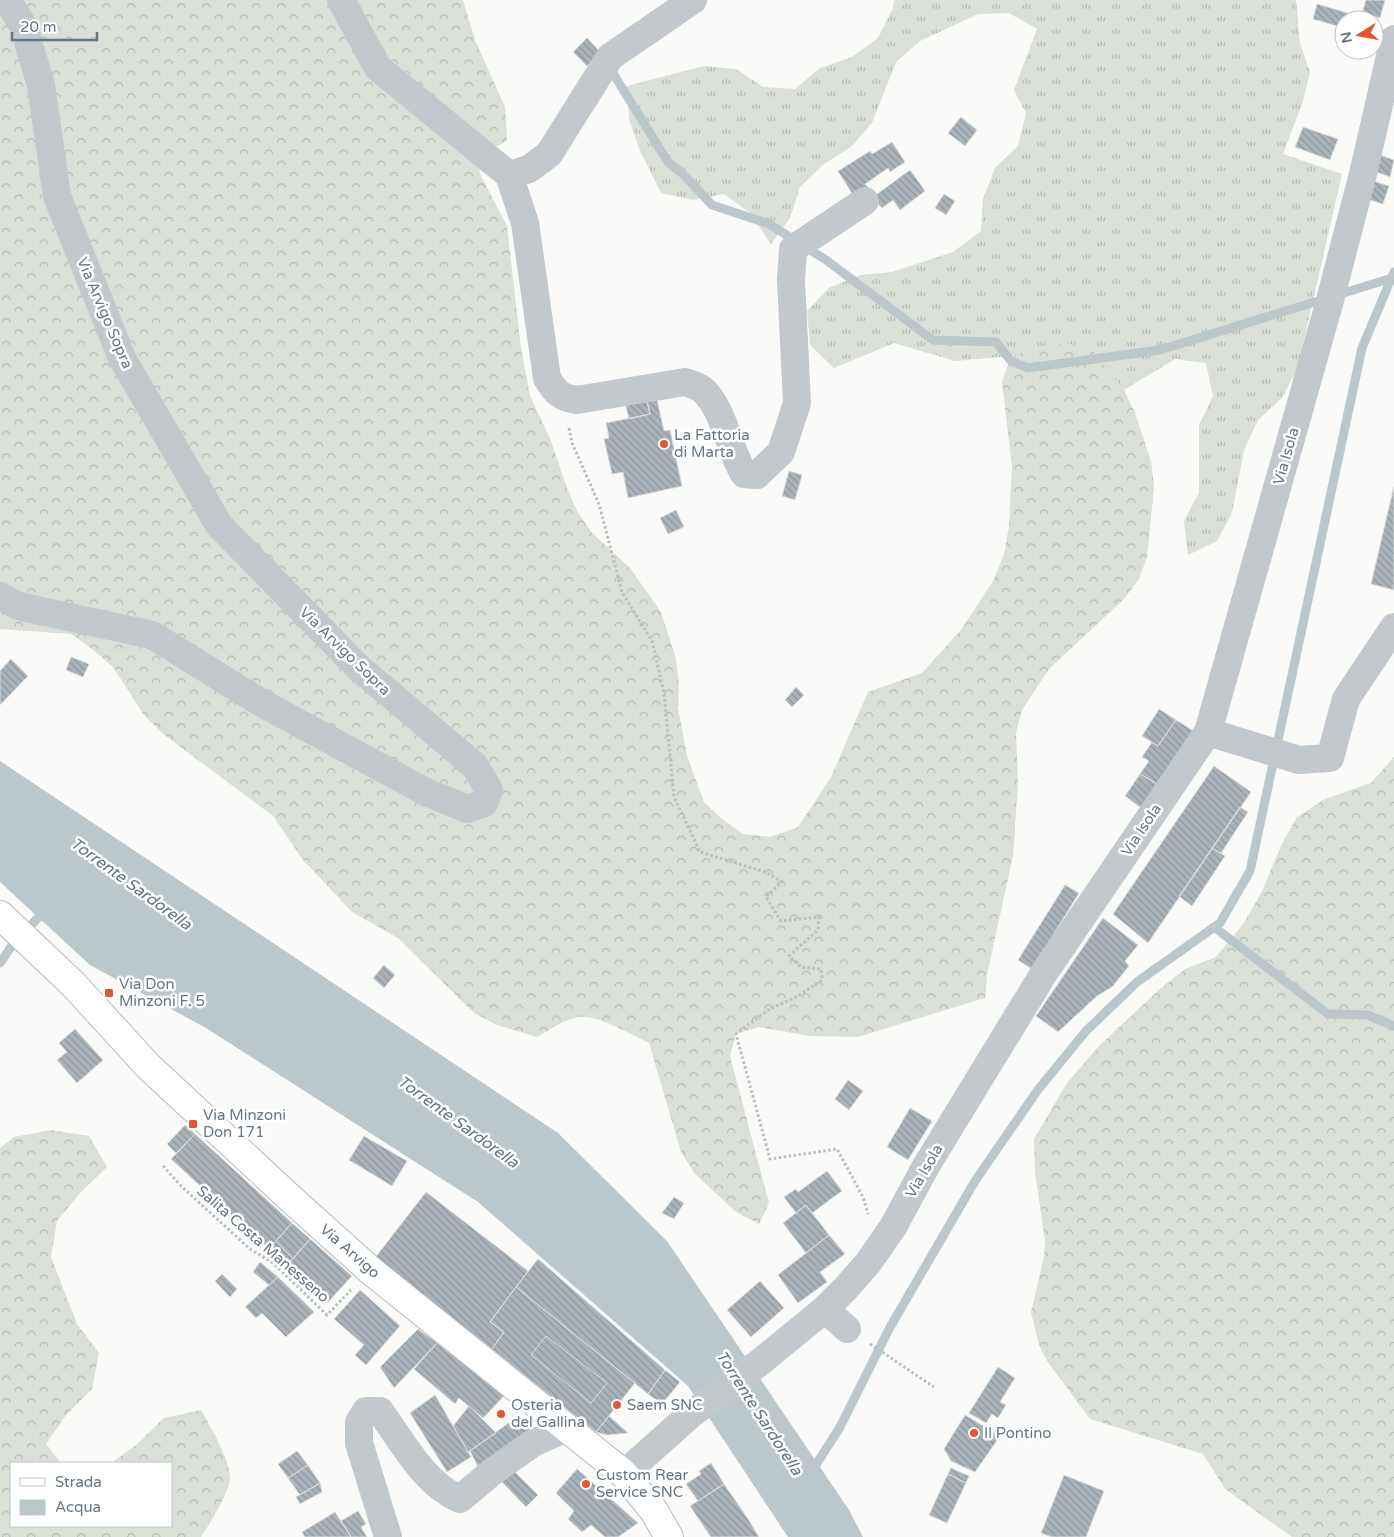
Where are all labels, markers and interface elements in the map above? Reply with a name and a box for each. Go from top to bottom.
scale bar [12,10,98,42]
north arrow [1334,10,1384,60]
text: 20 m [20,18,57,36]
text: N [1337,30,1356,45]
street label: Via Arvigo Sopra [73,255,137,371]
street label: Via Isola [1269,425,1303,487]
place label: La Fattoria di Marta [674,426,750,461]
marker: La Fattoria di Marta [658,438,670,450]
street label: Via Arvigo Sopra [296,603,394,699]
street label: Via Isola [1117,801,1165,859]
water label: Torrente Sardorella [67,833,196,935]
place label: Via Don Minzoni F. 5 [119,975,205,1010]
marker: Via Don Minzoni F. 5 [103,987,115,999]
water label: Torrente Sardorella [394,1071,523,1173]
place label: Via Minzoni Don 171 [203,1106,286,1141]
marker: Via Minzoni Don 171 [187,1118,199,1130]
street label: Via Isola [901,1141,947,1201]
street label: Salita Costa Manesseno [193,1182,333,1306]
street label: Via Arvigo [316,1220,384,1282]
water label: Torrente Sardorella [711,1347,807,1480]
place label: Osteria del Gallina [511,1396,585,1431]
place label: Saem SNC [627,1396,703,1414]
marker: Saem SNC [611,1399,623,1411]
marker: Osteria del Gallina [495,1408,507,1420]
place label: Il Pontino [984,1424,1051,1442]
marker: Il Pontino [968,1427,980,1439]
legend [10,1462,172,1527]
place label: Custom Rear Service SNC [596,1466,689,1501]
text: Strada [55,1473,102,1491]
marker: Custom Rear Service SNC [580,1478,592,1490]
text: Acqua [55,1498,101,1516]

